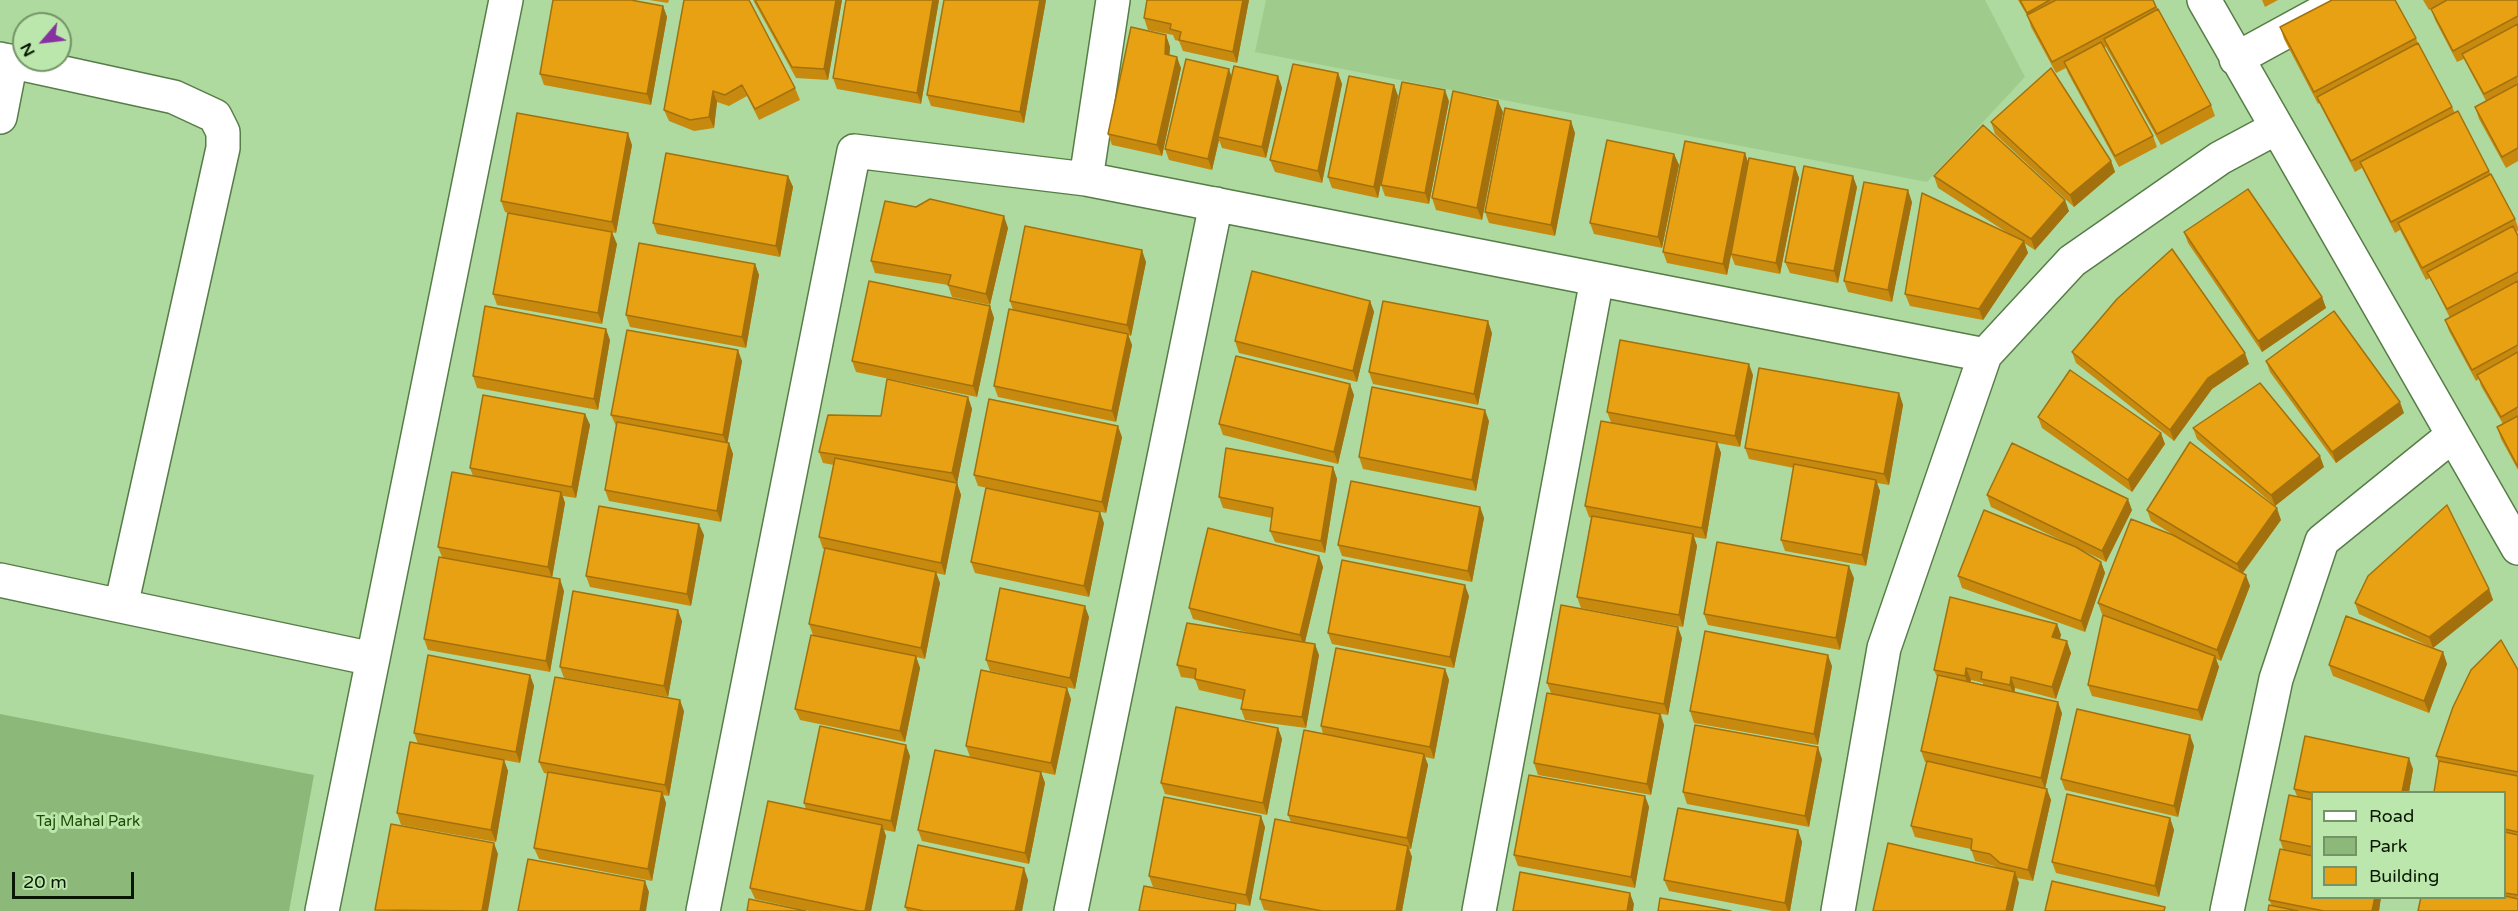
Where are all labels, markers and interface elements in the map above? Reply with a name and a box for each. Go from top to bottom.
north arrow [12,12,72,72]
text: N [16,39,40,60]
legend [2311,791,2506,899]
text: Road [2369,805,2414,827]
park label: Taj Mahal Park [36,813,140,831]
text: Park [2369,835,2407,857]
scale bar [15,860,136,898]
text: Building [2369,865,2439,887]
text: 20 m [23,871,67,893]

